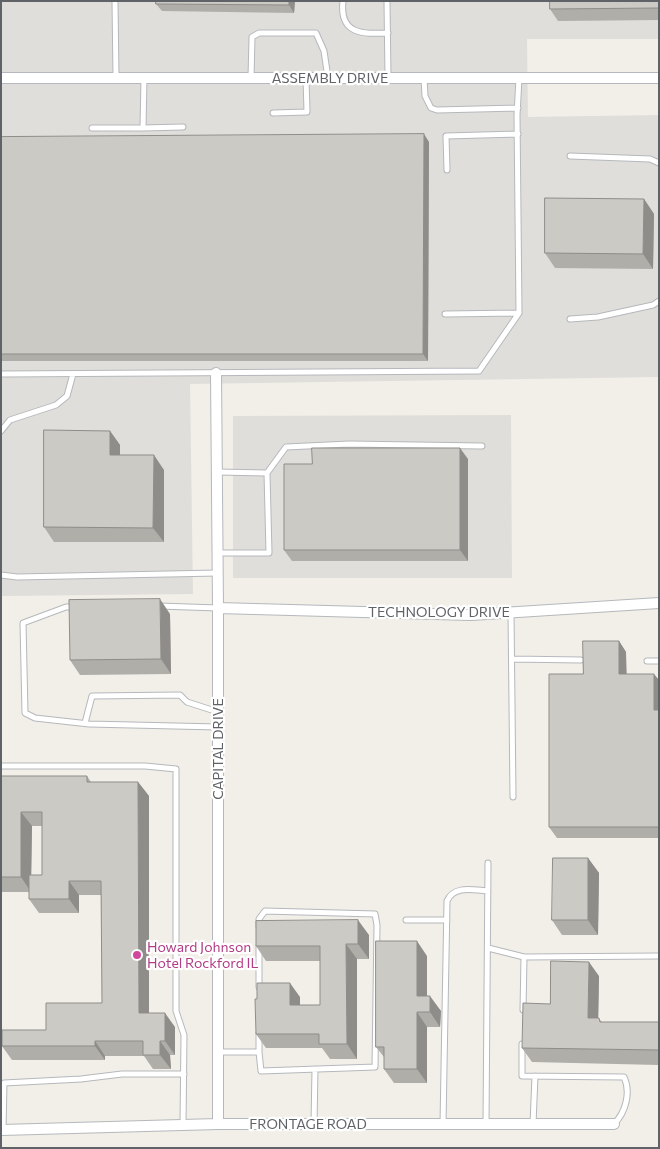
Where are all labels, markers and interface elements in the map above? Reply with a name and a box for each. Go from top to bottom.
street label: ASSEMBLY DRIVE [272,70,388,86]
street label: TECHNOLOGY DRIVE [368,604,510,620]
street label: CAPITAL DRIVE [210,698,226,800]
place label: Howard Johnson Hotel Rockford IL [147,939,258,972]
marker: Howard Johnson Hotel Rockford IL [131,949,143,961]
street label: FRONTAGE ROAD [249,1116,367,1132]

